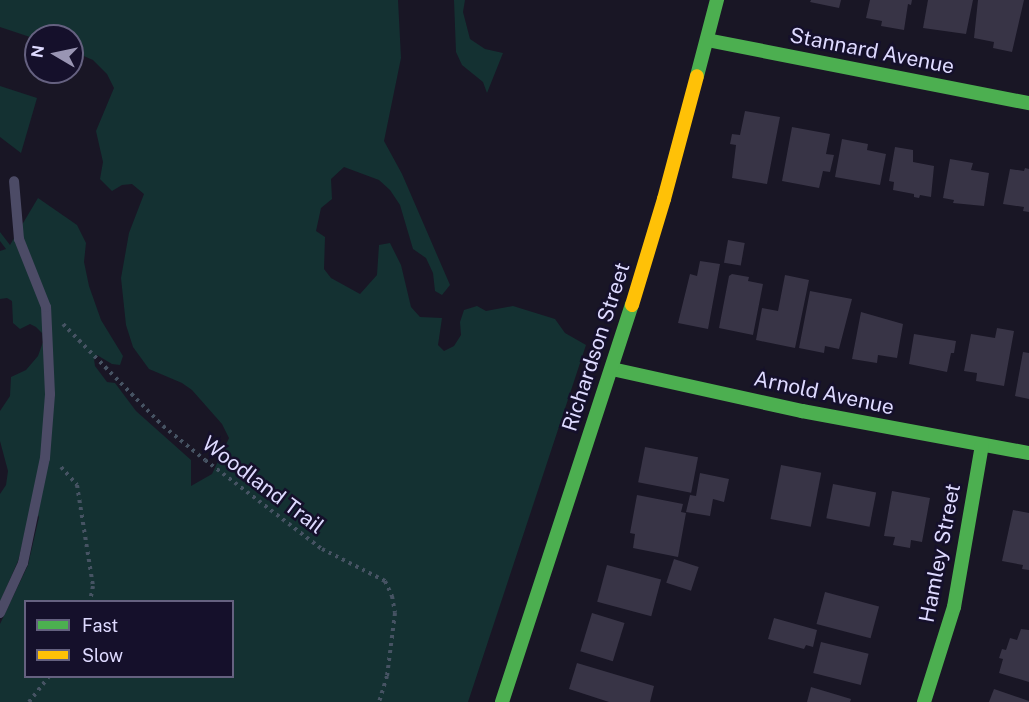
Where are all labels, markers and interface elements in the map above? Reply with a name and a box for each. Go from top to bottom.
street label: Stannard Avenue [788,23,956,79]
north arrow [24,24,84,84]
text: N [27,44,48,59]
street label: Richardson Street [557,259,635,435]
street label: Arnold Avenue [752,366,896,420]
street label: Woodland Trail [197,431,329,539]
street label: Hamley Street [914,481,966,625]
legend [24,600,234,678]
text: Fast [82,615,118,636]
text: Slow [82,645,123,666]

